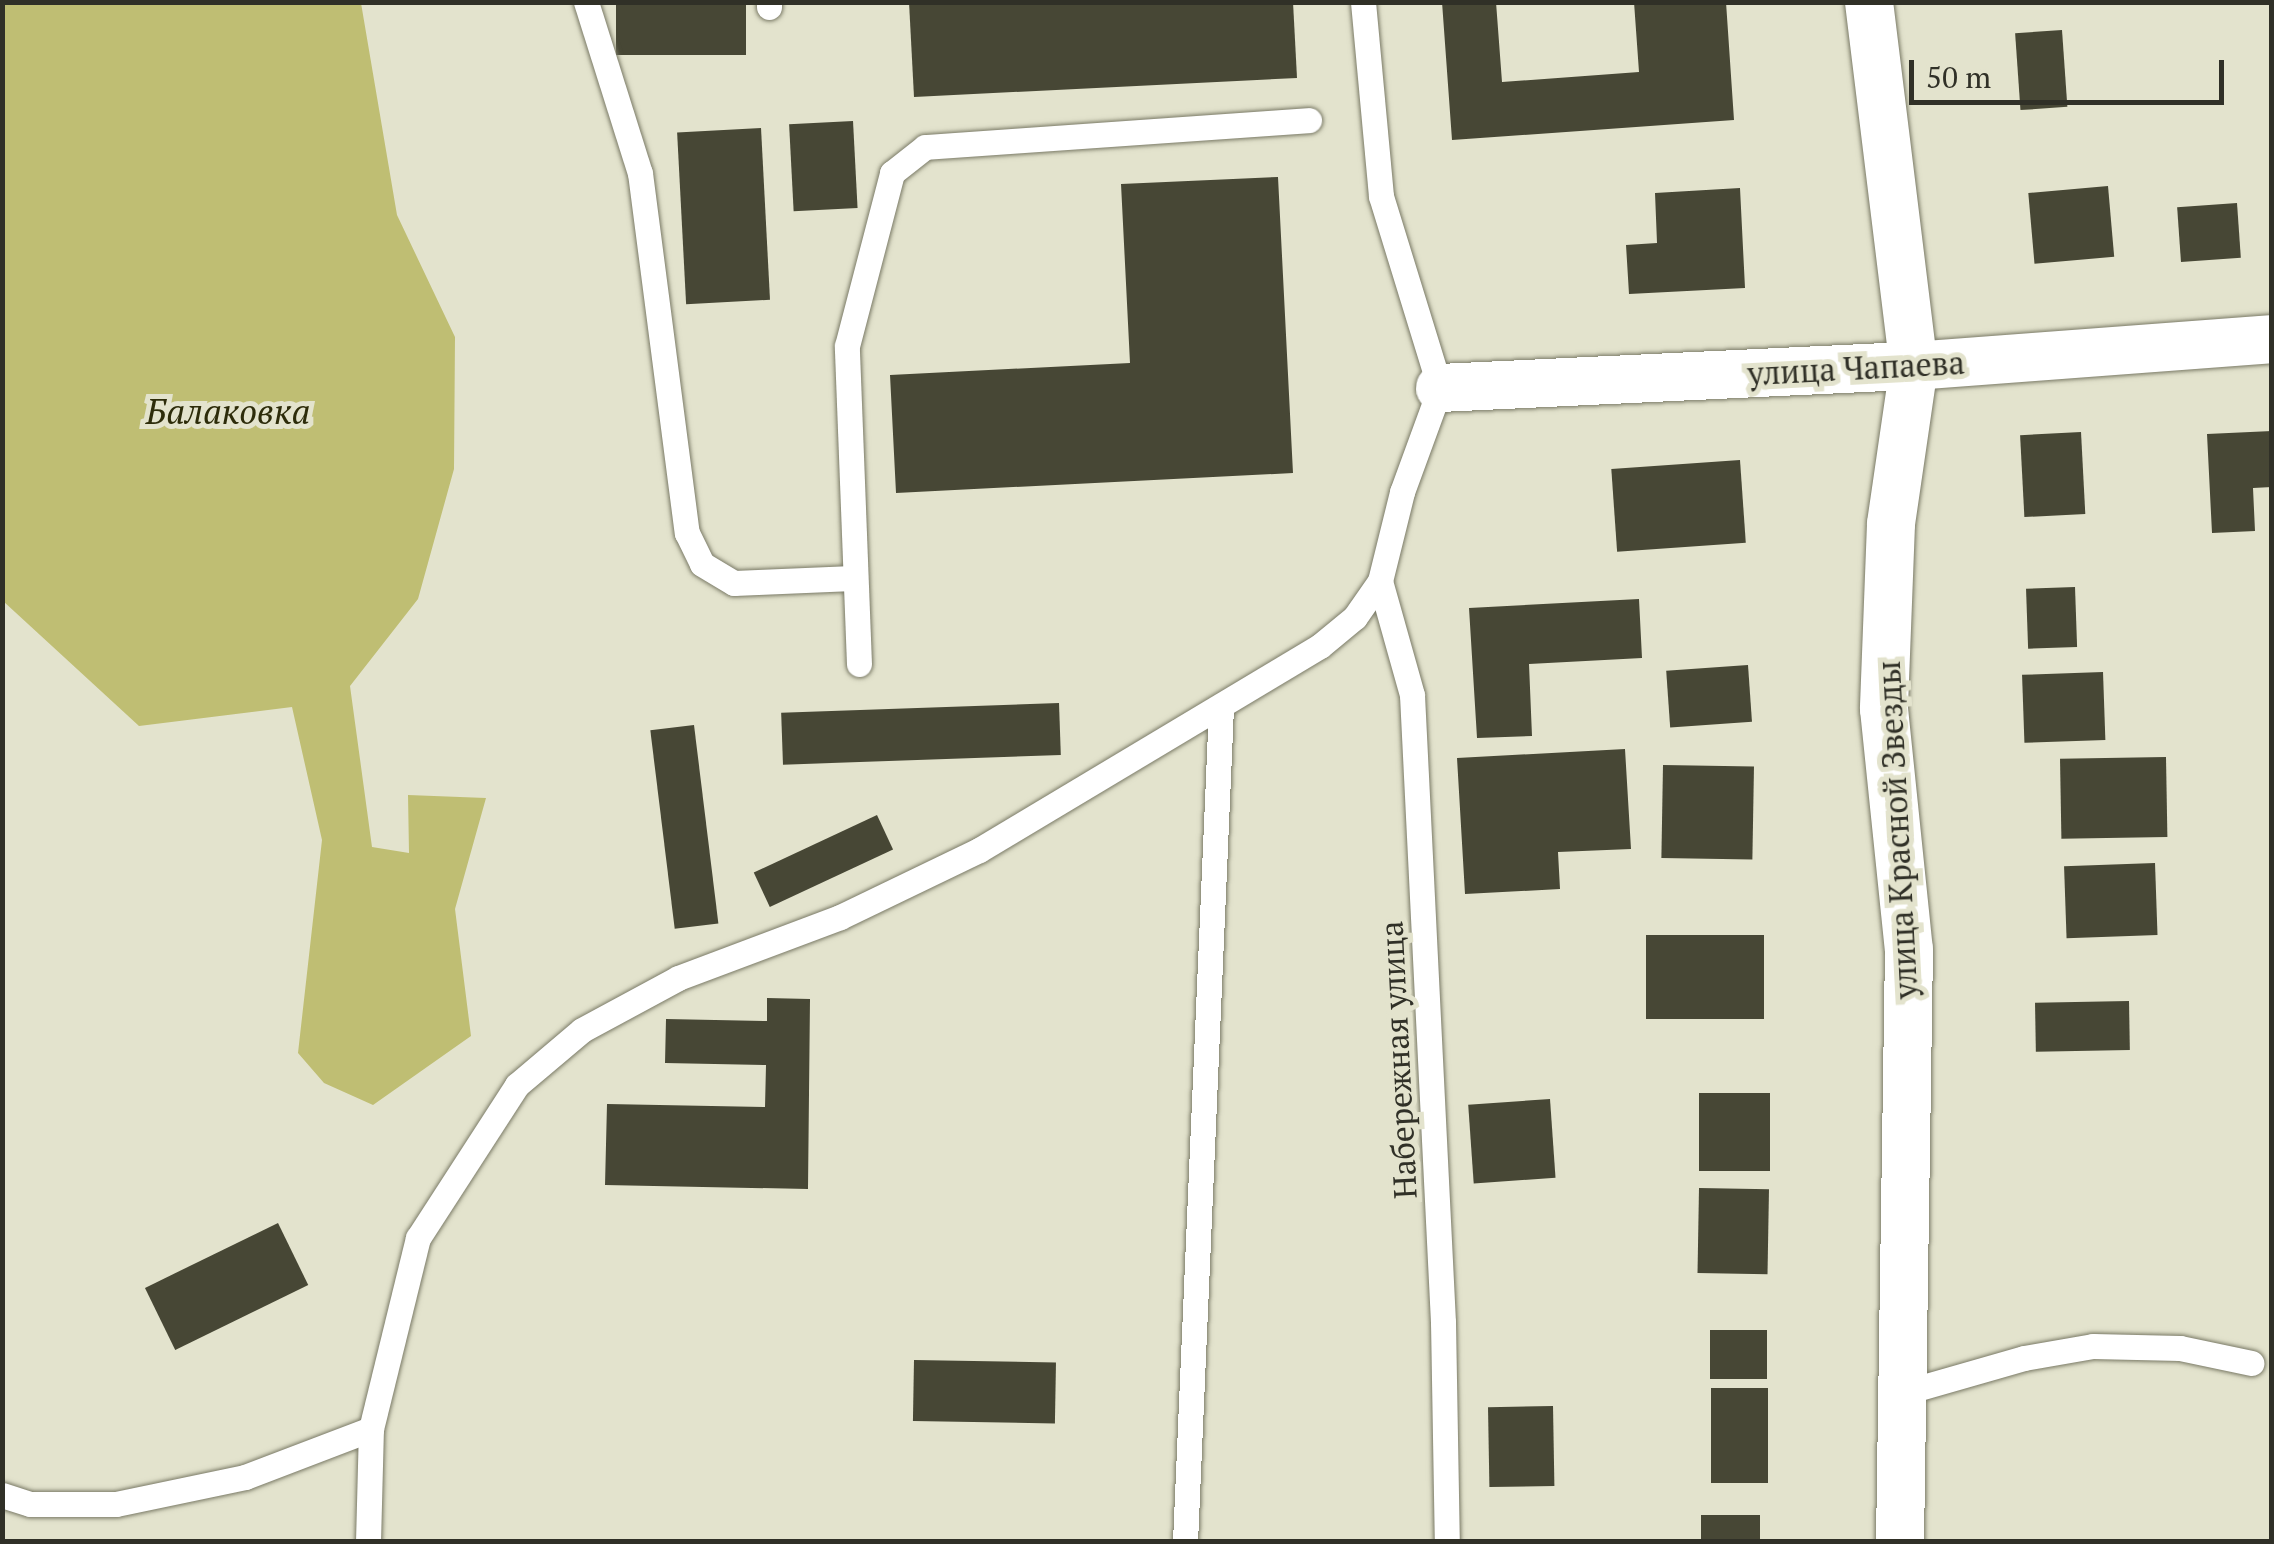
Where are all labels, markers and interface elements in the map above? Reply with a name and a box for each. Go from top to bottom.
scale bar [1914,40,2229,102]
text: 50 m [1926,57,1991,97]
street label: улица Чапаева [1746,343,1966,393]
water label: Балаковка [146,390,310,432]
street label: улица Красной Звезды [1869,660,1925,1000]
street label: Набережная улица [1372,920,1424,1200]

